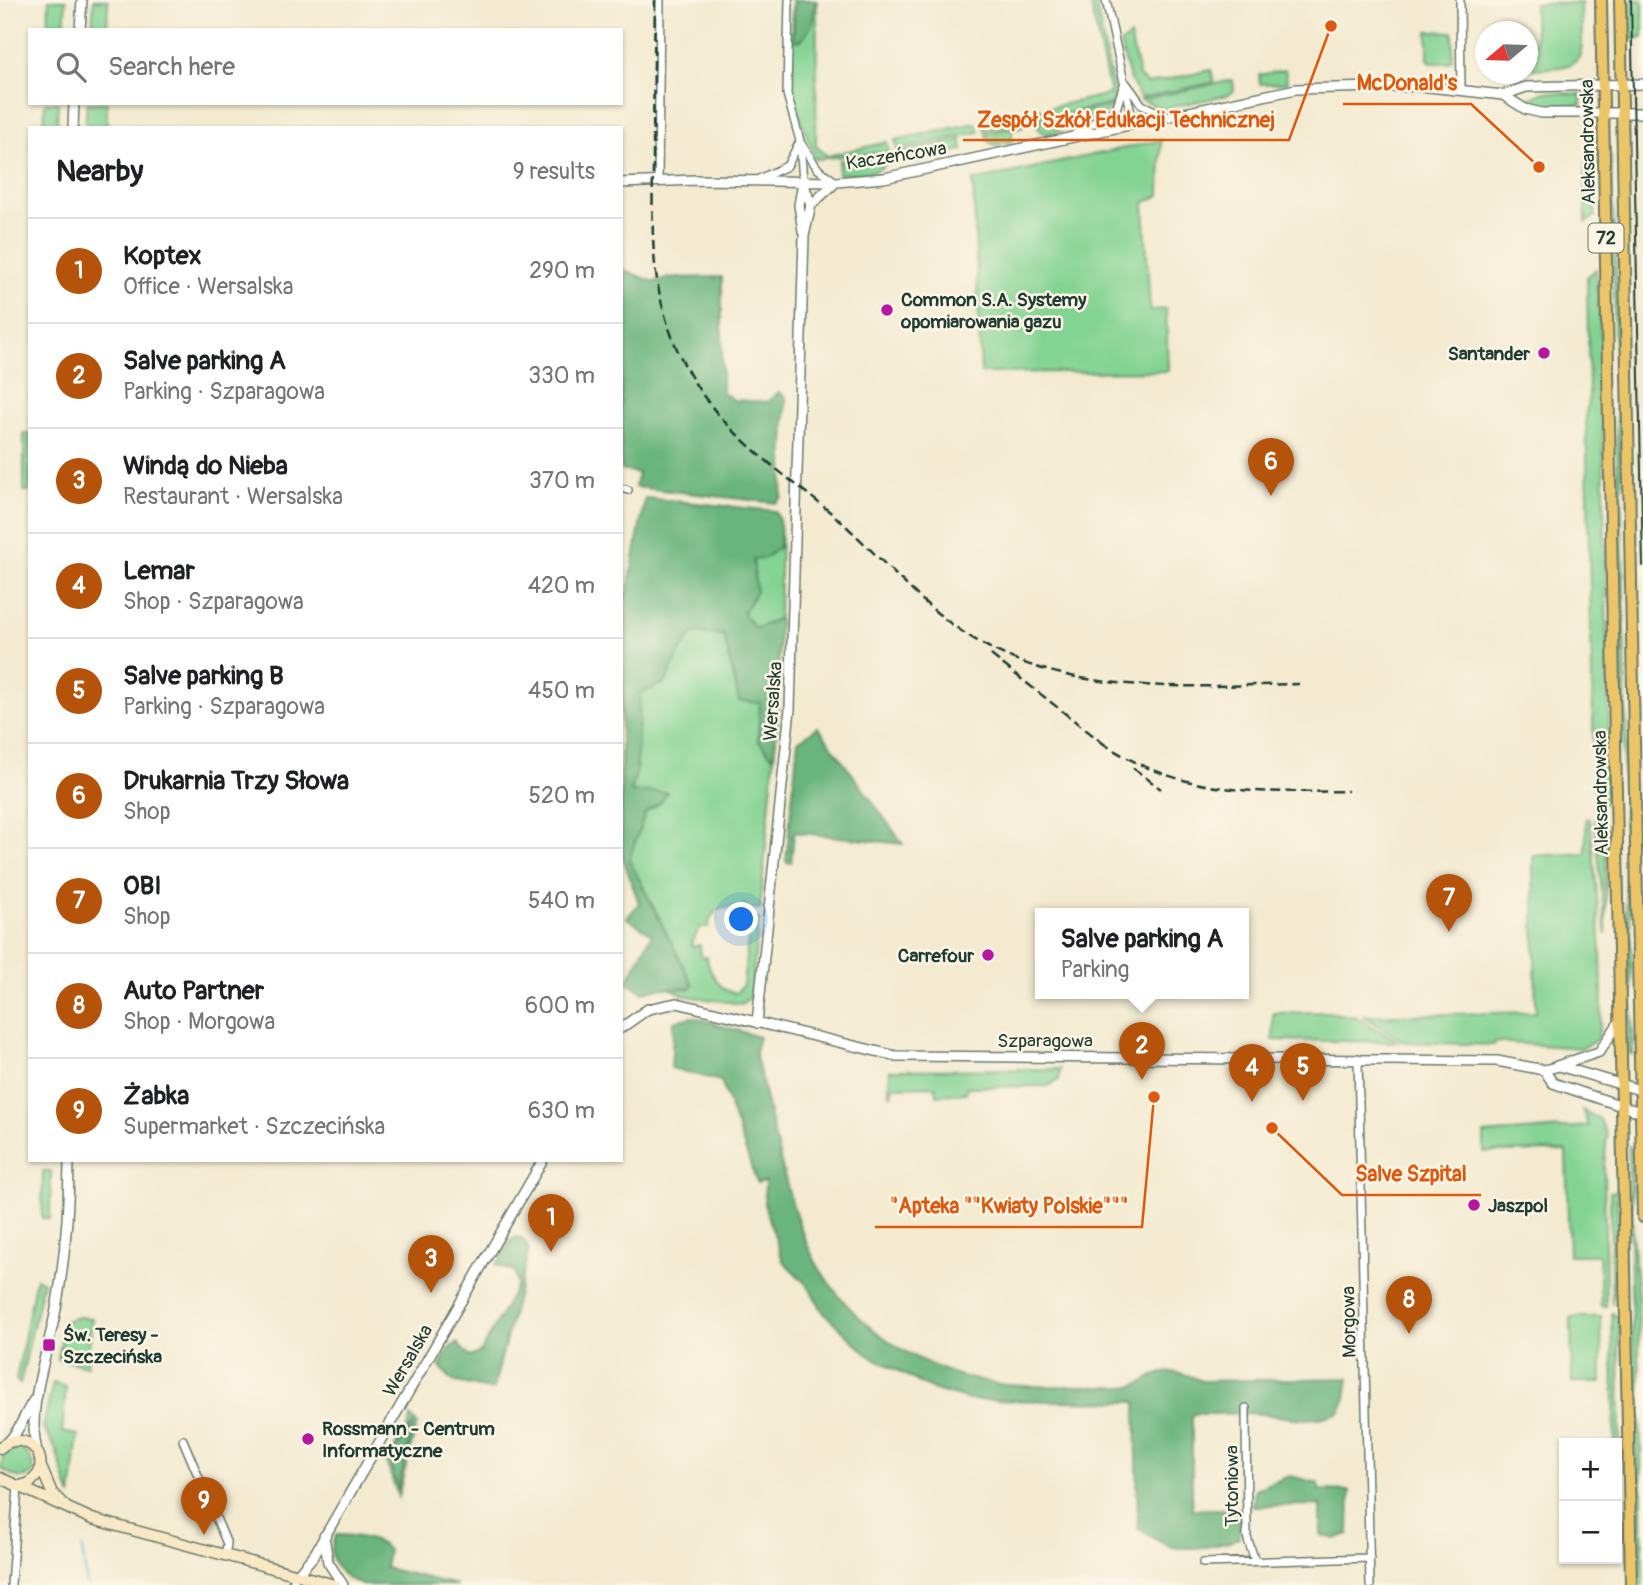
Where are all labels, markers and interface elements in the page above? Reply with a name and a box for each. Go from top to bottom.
north arrow [1475,21,1538,84]
search box [28,28,623,105]
icon: search [52,48,90,86]
text: Search here [108,51,235,83]
callout: McDonald's [1343,62,1471,104]
text: McDonald's [1357,70,1458,97]
street label: Aleksandrowska [1575,79,1601,205]
callout: Zespół Szkół Edukacji Technicznej [963,98,1289,140]
text: Zespół Szkół Edukacji Technicznej [977,107,1275,134]
street label: Kaczeńcowa [844,136,948,176]
text: Nearby [56,153,143,190]
text: 9 results [513,157,595,186]
road number: 72 [1588,224,1624,252]
text: Koptex [123,240,201,272]
text: 1 [75,256,84,285]
text: 290 m [529,256,595,285]
text: Office · Wersalska [123,272,293,301]
place label: Common S.A. Systemy opomiarowania gazu [900,288,1087,334]
marker: Common S.A. Systemy opomiarowania gazu [879,302,895,318]
place label: Santander [1448,342,1530,366]
text: Salve parking A [123,345,286,377]
marker: Santander [1536,345,1552,361]
text: 2 [73,361,85,390]
text: 330 m [528,361,595,390]
text: Parking · Szparagowa [123,377,325,406]
pin: 6 [1248,438,1294,496]
text: Windą do Nieba [123,450,288,482]
text: 3 [73,466,85,495]
text: 370 m [529,466,595,495]
text: Restaurant · Wersalska [123,482,343,511]
text: Lemar [123,555,195,587]
text: 4 [72,571,86,600]
text: 420 m [528,571,595,600]
text: Shop · Szparagowa [123,587,304,616]
text: Salve parking B [123,660,284,692]
street label: Wersalska [758,660,788,742]
text: 5 [73,676,85,705]
text: 450 m [528,676,595,705]
text: Parking · Szparagowa [123,692,325,721]
street label: Aleksandrowska [1588,730,1614,856]
text: Drukarnia Trzy Słowa [123,765,349,797]
text: 6 [72,781,86,810]
text: 520 m [529,781,595,810]
text: Shop [123,797,171,826]
text: OBI [123,870,162,902]
pin: 7 [1426,874,1472,932]
text: 7 [73,886,85,915]
text: 540 m [528,886,595,915]
text: Shop [123,902,171,931]
your location [724,902,758,936]
popup [1035,908,1249,999]
text: Salve parking A [1061,923,1223,955]
place label: Carrefour [898,944,974,968]
marker: Carrefour [980,947,996,963]
text: Parking [1061,955,1129,984]
text: Auto Partner [123,975,264,1007]
text: 8 [73,991,85,1020]
text: 600 m [525,991,595,1020]
text: Shop · Morgowa [123,1007,275,1036]
pin: 2 [1119,1022,1165,1080]
street label: Szparagowa [997,1029,1093,1053]
pin: 5 [1280,1043,1326,1101]
pin: 4 [1229,1044,1275,1102]
text: Żabka [123,1080,189,1112]
text: 9 [73,1096,85,1125]
text: 630 m [528,1096,595,1125]
text: Supermarket · Szczecińska [123,1112,385,1141]
callout: Salve Szpital [1342,1153,1481,1195]
text: Salve Szpital [1355,1161,1467,1188]
callout: "Apteka ""Kwiaty Polskie""" [875,1185,1142,1227]
text: "Apteka ""Kwiaty Polskie""" [890,1193,1128,1220]
pin: 1 [528,1194,574,1252]
place label: Jaszpol [1488,1194,1548,1218]
marker: Jaszpol [1466,1197,1482,1213]
pin: 3 [408,1235,454,1293]
pin: 8 [1386,1276,1432,1334]
street label: Morgowa [1336,1286,1362,1358]
street label: Wersalska [378,1320,438,1401]
place label: Św. Teresy - Szczecińska [63,1323,162,1369]
marker: Św. Teresy - Szczecińska [41,1337,57,1353]
place label: Rossmann - Centrum Informatyczne [322,1417,495,1463]
marker: Rossmann - Centrum Informatyczne [300,1431,316,1447]
map controls [1559,1438,1622,1564]
button: + [1559,1438,1622,1501]
street label: Tytoniowa [1220,1445,1244,1527]
pin: 9 [181,1477,227,1535]
button: − [1559,1501,1622,1564]

